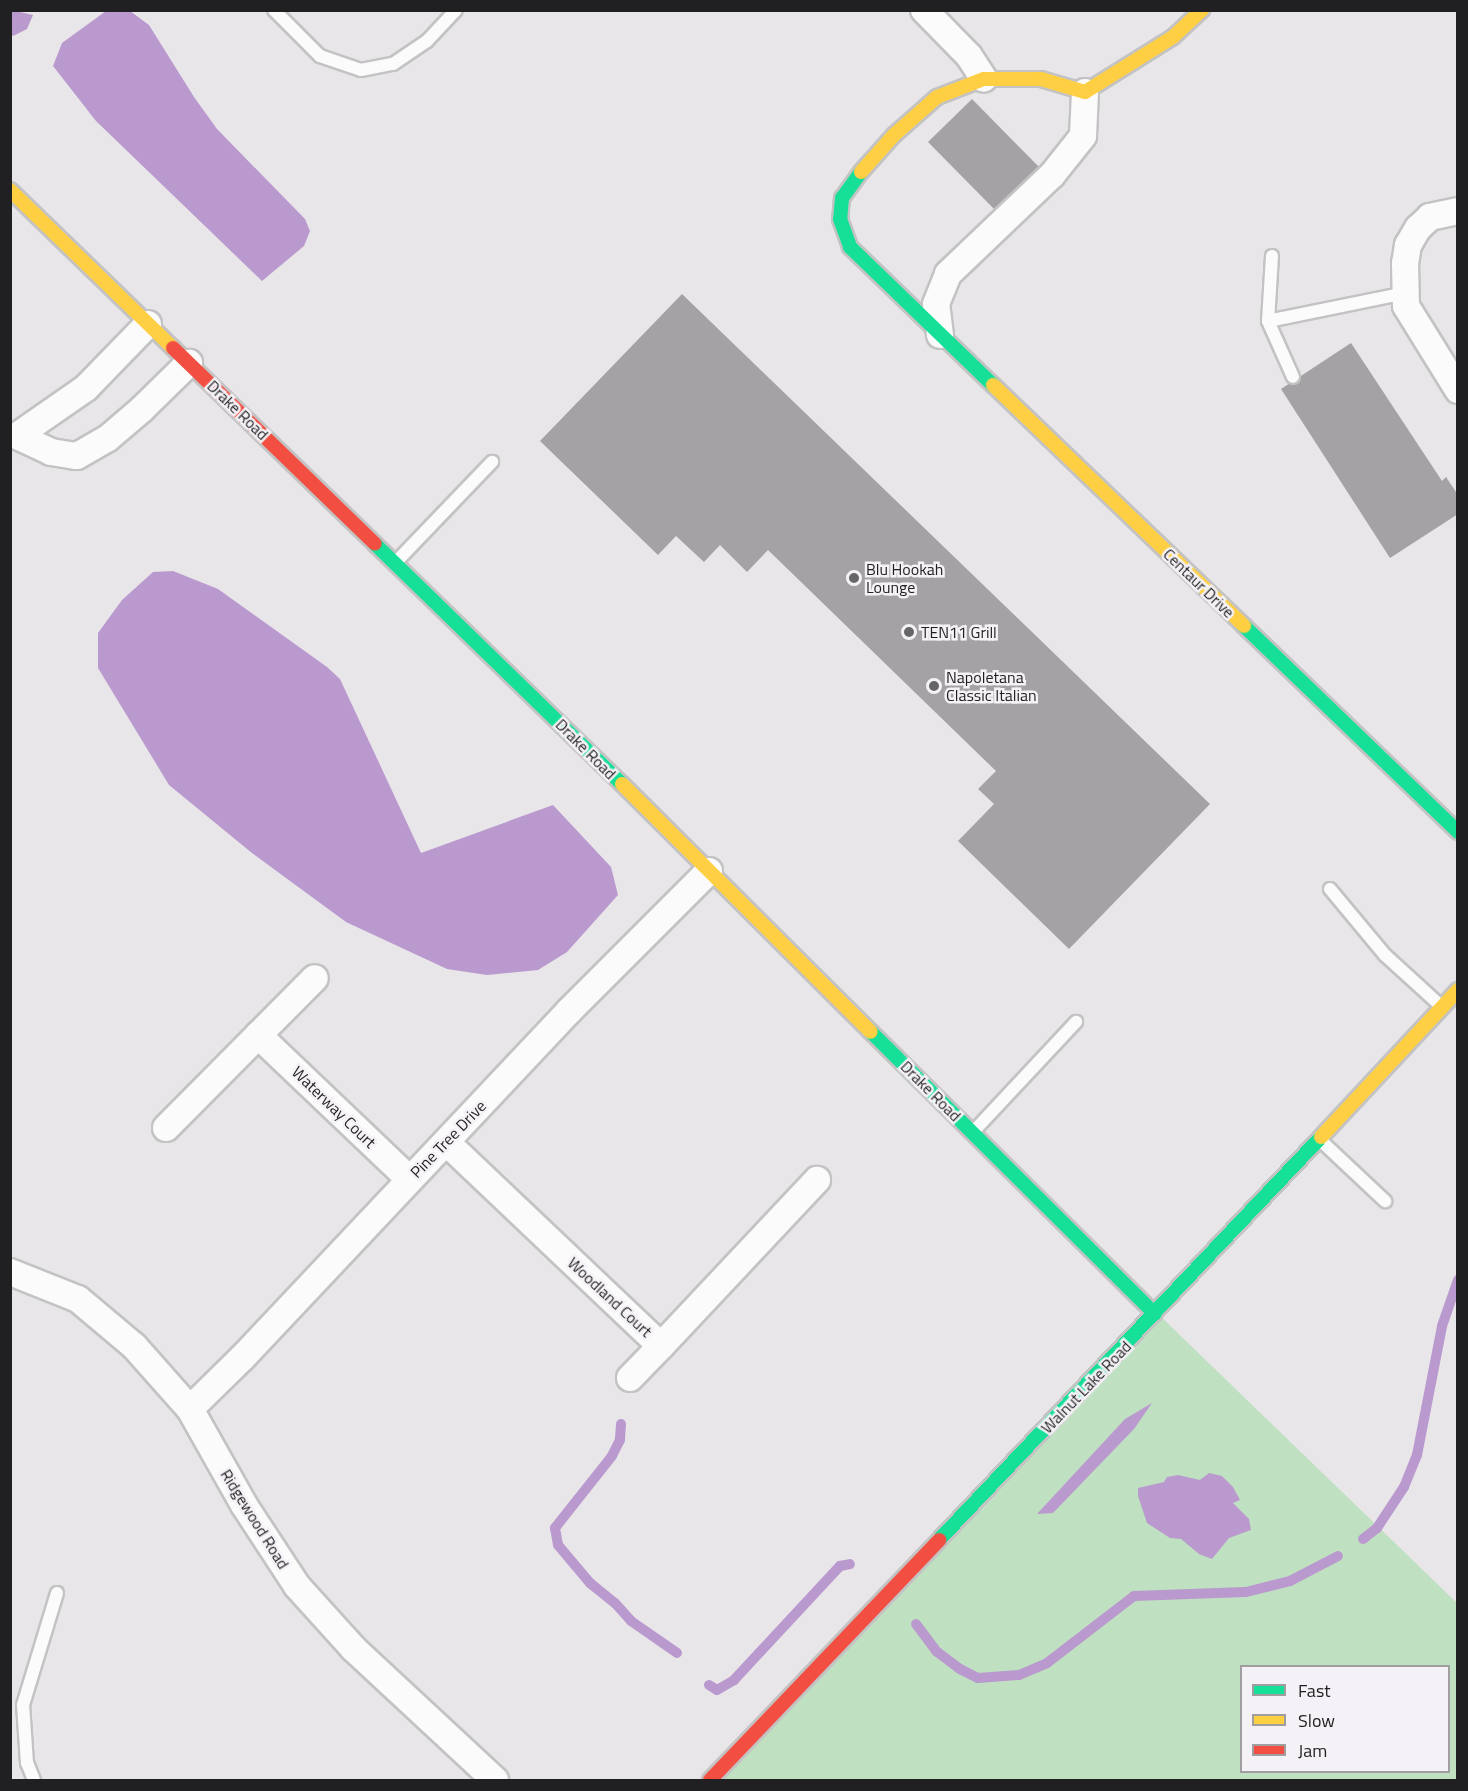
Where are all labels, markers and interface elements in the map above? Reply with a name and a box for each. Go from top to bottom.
street label: Drake Road [203,376,273,444]
street label: Centaur Drive [1159,544,1239,622]
place label: Blu Hookah Lounge [866,559,943,597]
marker: Blu Hookah Lounge [847,571,861,585]
place label: TEN11 Grill [921,622,997,642]
marker: TEN11 Grill [902,625,916,639]
place label: Napoletana Classic Italian [946,667,1037,705]
marker: Napoletana Classic Italian [927,679,941,693]
street label: Drake Road [552,715,620,783]
street label: Drake Road [897,1057,965,1125]
street label: Waterway Court [288,1062,380,1152]
street label: Pine Tree Drive [406,1096,490,1182]
street label: Woodland Court [564,1253,656,1341]
street label: Walnut Lake Road [1037,1337,1135,1437]
street label: Ridgewood Road [217,1466,293,1572]
legend [1240,1665,1450,1773]
text: Fast [1298,1677,1331,1704]
text: Slow [1298,1707,1335,1734]
text: Jam [1298,1737,1327,1764]

